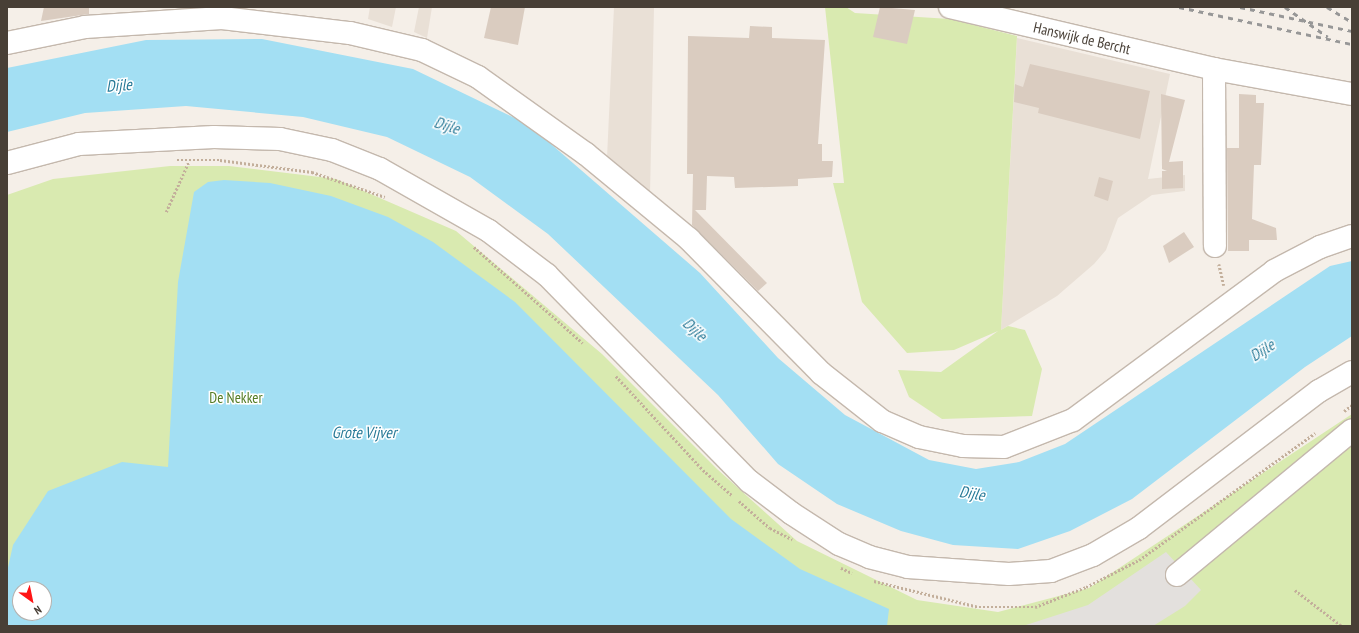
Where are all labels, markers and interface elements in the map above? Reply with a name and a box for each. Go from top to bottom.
street label: Hanswijk de Bercht [1032,18,1132,58]
water label: Dijle [106,75,132,95]
water label: Dijle [432,112,462,138]
water label: Dijle [679,313,711,345]
water label: Dijle [1246,335,1278,365]
park label: De Nekker [209,389,263,407]
water label: Grote Vijver [332,422,396,442]
water label: Dijle [958,482,986,504]
north arrow [12,581,52,621]
text: N [32,603,44,618]

